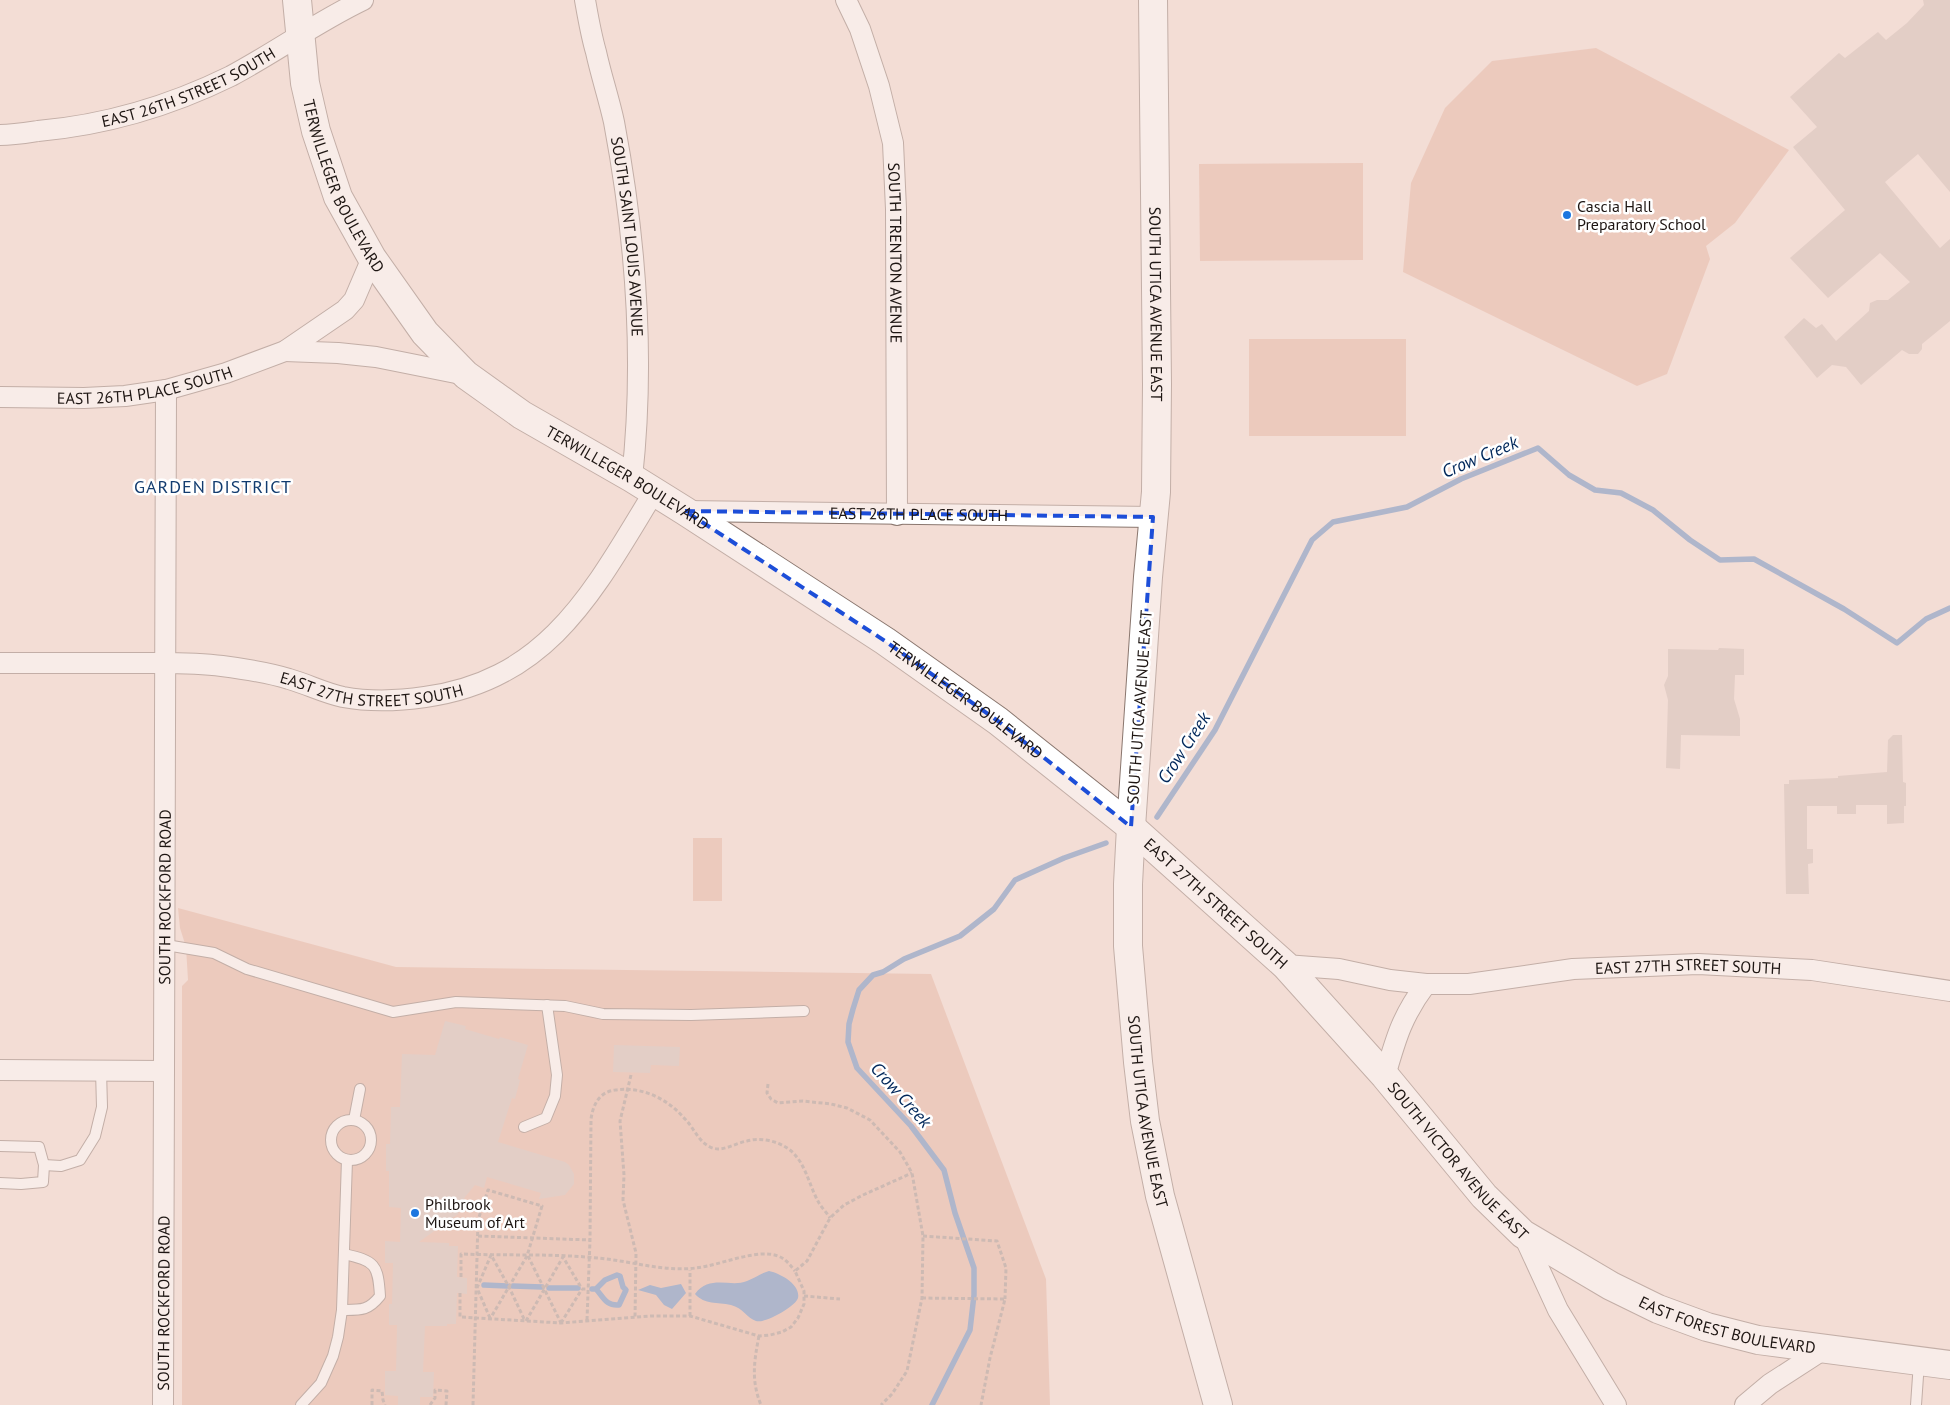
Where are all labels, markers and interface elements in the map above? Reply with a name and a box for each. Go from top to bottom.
street label: EAST 26TH STREET SOUTH [100,43,279,131]
street label: TERWILLEGER BOULEVARD [299,97,389,276]
street label: SOUTH SAINT LOUIS AVENUE [607,135,648,337]
street label: SOUTH TRENTON AVENUE [884,162,906,343]
place label: Cascia Hall Preparatory School [1577,196,1706,234]
street label: SOUTH UTICA AVENUE EAST [1145,207,1167,402]
marker: Cascia Hall Preparatory School [1561,209,1573,221]
street label: EAST 26TH PLACE SOUTH [57,361,235,408]
street label: TERWILLEGER BOULEVARD [542,421,713,534]
water label: Crow Creek [1438,430,1522,483]
district label: GARDEN DISTRICT [134,475,292,498]
street label: EAST 26TH PLACE SOUTH [830,503,1008,525]
street label: SOUTH UTICA AVENUE EAST [1122,609,1156,805]
street label: TERWILLEGER BOULEVARD [884,637,1047,763]
street label: EAST 27TH STREET SOUTH [278,667,465,710]
water label: Crow Creek [1152,707,1216,788]
street label: SOUTH ROCKFORD ROAD [154,809,175,985]
street label: EAST 27TH STREET SOUTH [1140,834,1292,973]
street label: EAST 27TH STREET SOUTH [1595,954,1782,978]
street label: SOUTH UTICA AVENUE EAST [1124,1014,1173,1210]
water label: Crow Creek [866,1057,938,1133]
street label: SOUTH VICTOR AVENUE EAST [1384,1078,1533,1244]
place label: Philbrook Museum of Art [425,1194,526,1232]
marker: Philbrook Museum of Art [409,1207,421,1219]
street label: SOUTH ROCKFORD ROAD [153,1215,174,1391]
street label: EAST FOREST BOULEVARD [1636,1291,1817,1357]

